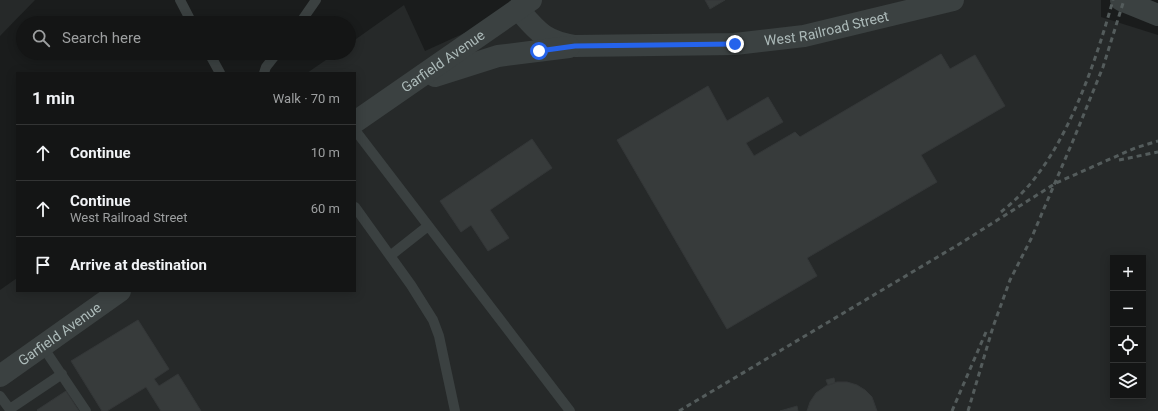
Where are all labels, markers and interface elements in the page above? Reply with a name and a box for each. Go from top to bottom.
street label: West Railroad Street [763,8,891,49]
search box [16,16,356,60]
icon: search [30,27,52,49]
street label: Garfield Avenue [398,27,488,95]
text: Search here [62,29,141,47]
route end [726,35,744,53]
route start [530,42,548,60]
text: 1 min [32,88,75,108]
text: Walk · 70 m [273,91,340,106]
icon: ahead [32,142,54,164]
text: Continue [70,144,131,162]
text: 10 m [311,145,340,160]
text: Continue [70,192,131,210]
icon: ahead [32,198,54,220]
text: 60 m [311,201,340,216]
text: West Railroad Street [70,210,187,225]
icon: arrive [32,254,54,276]
map controls [1110,255,1146,399]
button: + [1110,255,1146,291]
text: Arrive at destination [70,256,207,274]
button: − [1110,291,1146,327]
street label: Garfield Avenue [15,299,104,369]
button: locate [1110,327,1146,363]
button: layers [1110,363,1146,399]

